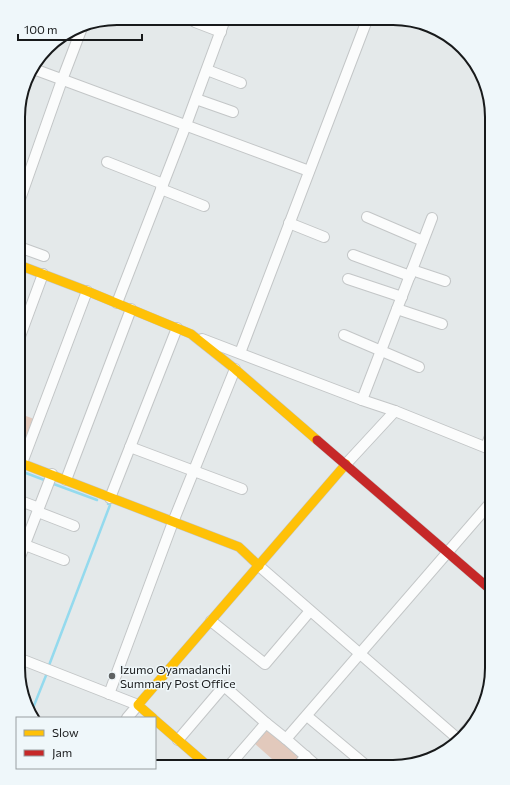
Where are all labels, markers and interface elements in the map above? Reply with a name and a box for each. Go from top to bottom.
scale bar [18,16,142,42]
text: 100 m [24,22,58,36]
place label: Izumo Oyamadanchi Summary Post Office [120,662,236,690]
marker: Izumo Oyamadanchi Summary Post Office [107,671,117,681]
legend [16,717,156,769]
text: Slow [52,725,79,739]
text: Jam [52,745,72,760]

